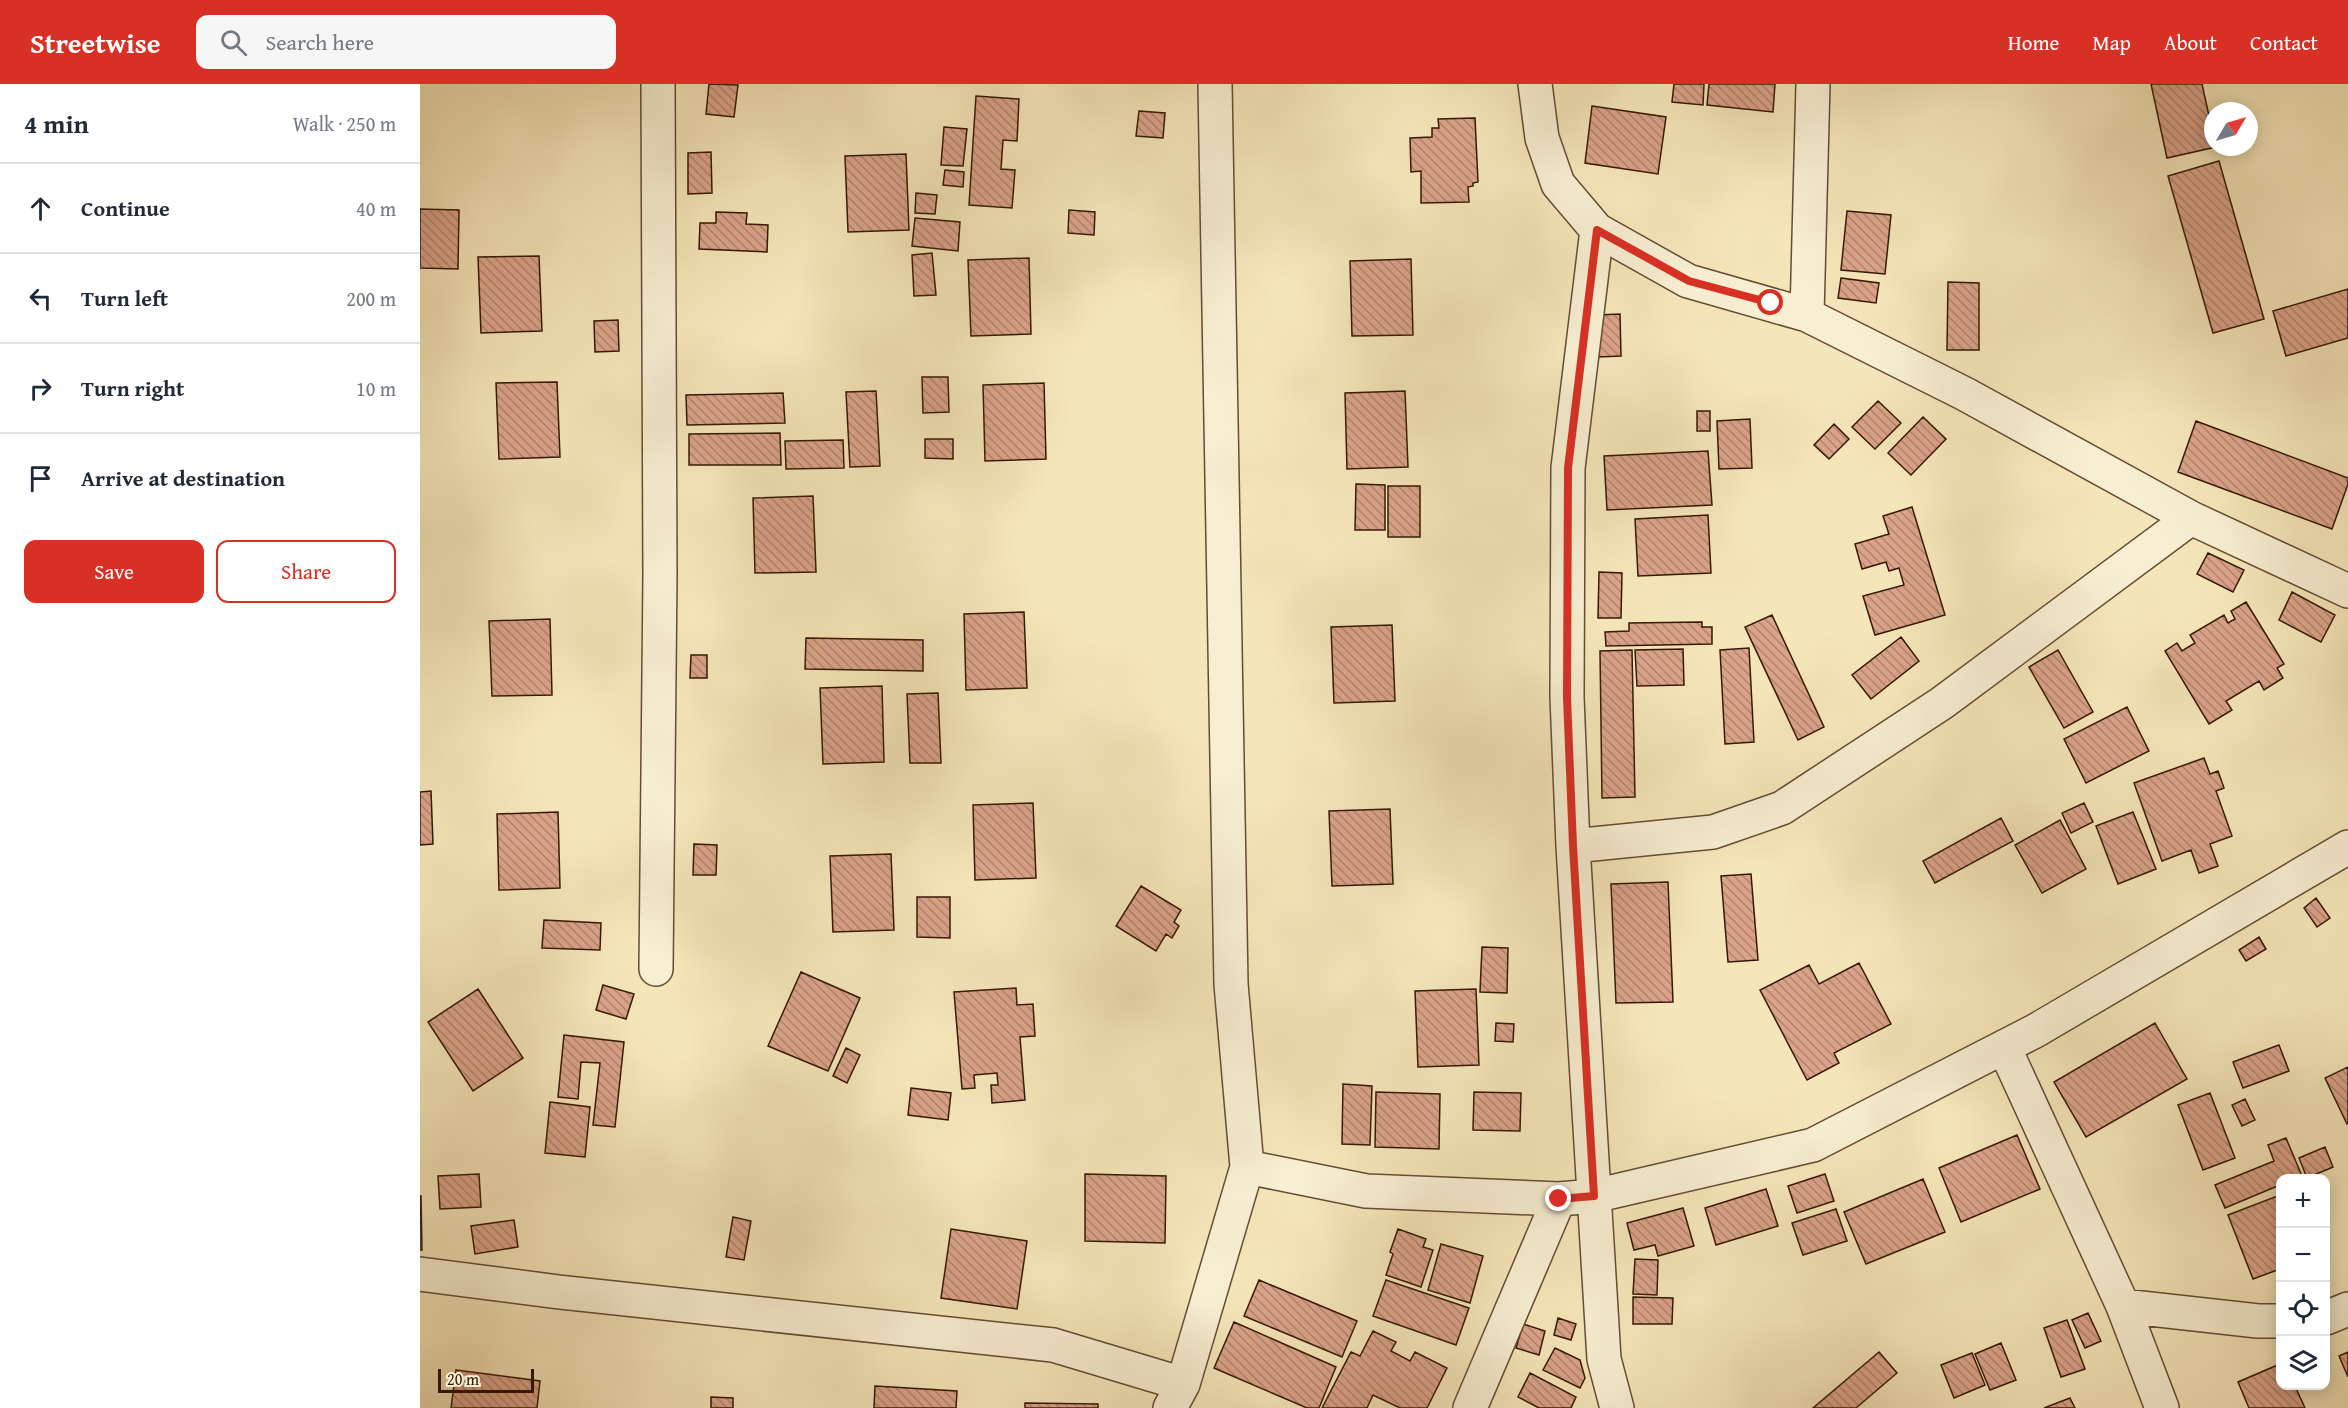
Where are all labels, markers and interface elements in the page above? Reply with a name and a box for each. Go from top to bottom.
search box [196,15,616,69]
text: Streetwise [30,22,160,63]
icon: search [217,26,250,59]
text: Search here [265,26,374,58]
text: Home [2008,27,2059,58]
text: Map [2092,27,2131,58]
text: About [2164,27,2217,58]
text: Contact [2250,27,2318,58]
north arrow [2204,102,2258,156]
text: 4 min [24,104,89,143]
text: Walk · 250 m [293,109,396,138]
icon: ahead [24,192,57,225]
text: Continue [81,192,170,224]
text: 40 m [356,194,396,223]
icon: left [24,282,57,315]
text: Turn left [81,282,168,314]
text: 200 m [346,284,396,313]
route start [1757,289,1783,315]
icon: right [24,372,57,405]
text: Turn right [81,372,184,404]
text: 10 m [356,374,396,403]
icon: arrive [24,462,57,495]
text: Arrive at destination [81,462,285,494]
button: Save [24,540,204,603]
button: Share [216,540,396,603]
map controls [2276,1174,2330,1390]
button: + [2276,1174,2330,1228]
route end [1545,1185,1571,1211]
button: − [2276,1228,2330,1282]
button: locate [2276,1282,2330,1336]
button: layers [2276,1336,2330,1390]
scale bar [438,1366,534,1394]
text: 20 m [447,1367,479,1391]

